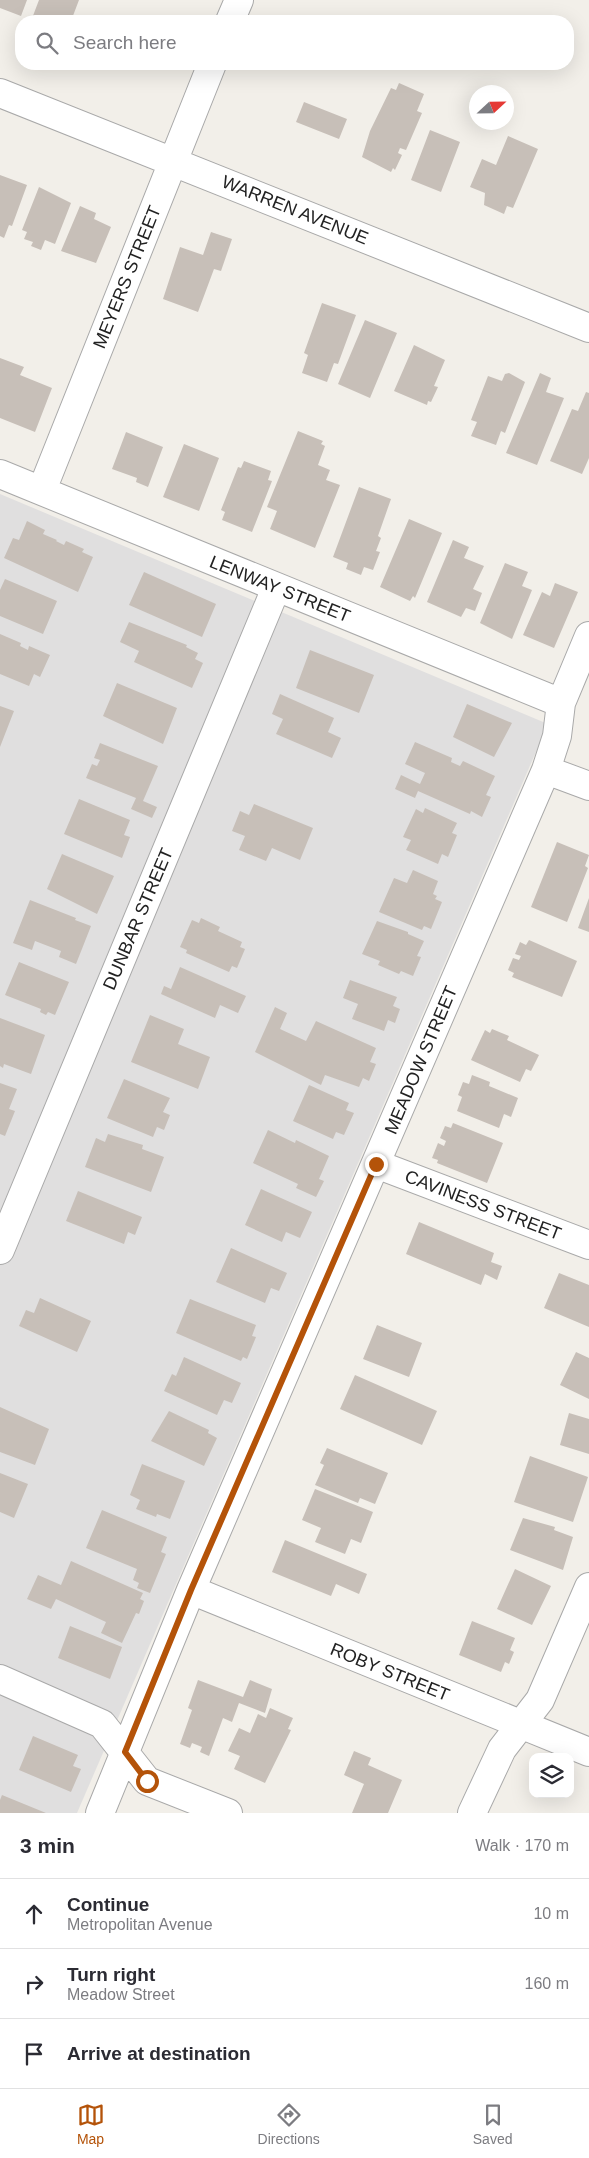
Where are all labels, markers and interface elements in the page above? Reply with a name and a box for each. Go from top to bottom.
search box [15,15,574,70]
icon: search [33,29,61,57]
text: Search here [73,32,177,53]
north arrow [469,85,514,130]
street label: WARREN AVENUE [219,172,371,248]
street label: MEYERS STREET [89,203,165,351]
street label: LENWAY STREET [207,552,353,626]
street label: DUNBAR STREET [99,845,177,993]
street label: MEADOW STREET [381,983,461,1137]
route end [365,1153,388,1176]
street label: CAVINESS STREET [402,1166,564,1244]
street label: ROBY STREET [328,1639,452,1705]
map controls [529,1753,574,1798]
button: layers [529,1753,574,1798]
route start [136,1770,159,1793]
text: 3 min [20,1834,75,1857]
text: Walk · 170 m [475,1837,569,1854]
text: Continue [67,1894,149,1915]
icon: ahead [20,1900,48,1928]
text: 10 m [533,1905,569,1922]
text: Metropolitan Avenue [67,1916,213,1933]
text: Turn right [67,1964,155,1985]
icon: right [20,1970,48,1998]
text: 160 m [525,1975,569,1992]
text: Meadow Street [67,1986,175,2003]
icon: arrive [20,2040,48,2068]
text: Arrive at destination [67,2043,251,2064]
tab: Map [77,2101,105,2147]
tab: Directions [258,2101,320,2147]
tab: Saved [473,2101,512,2147]

